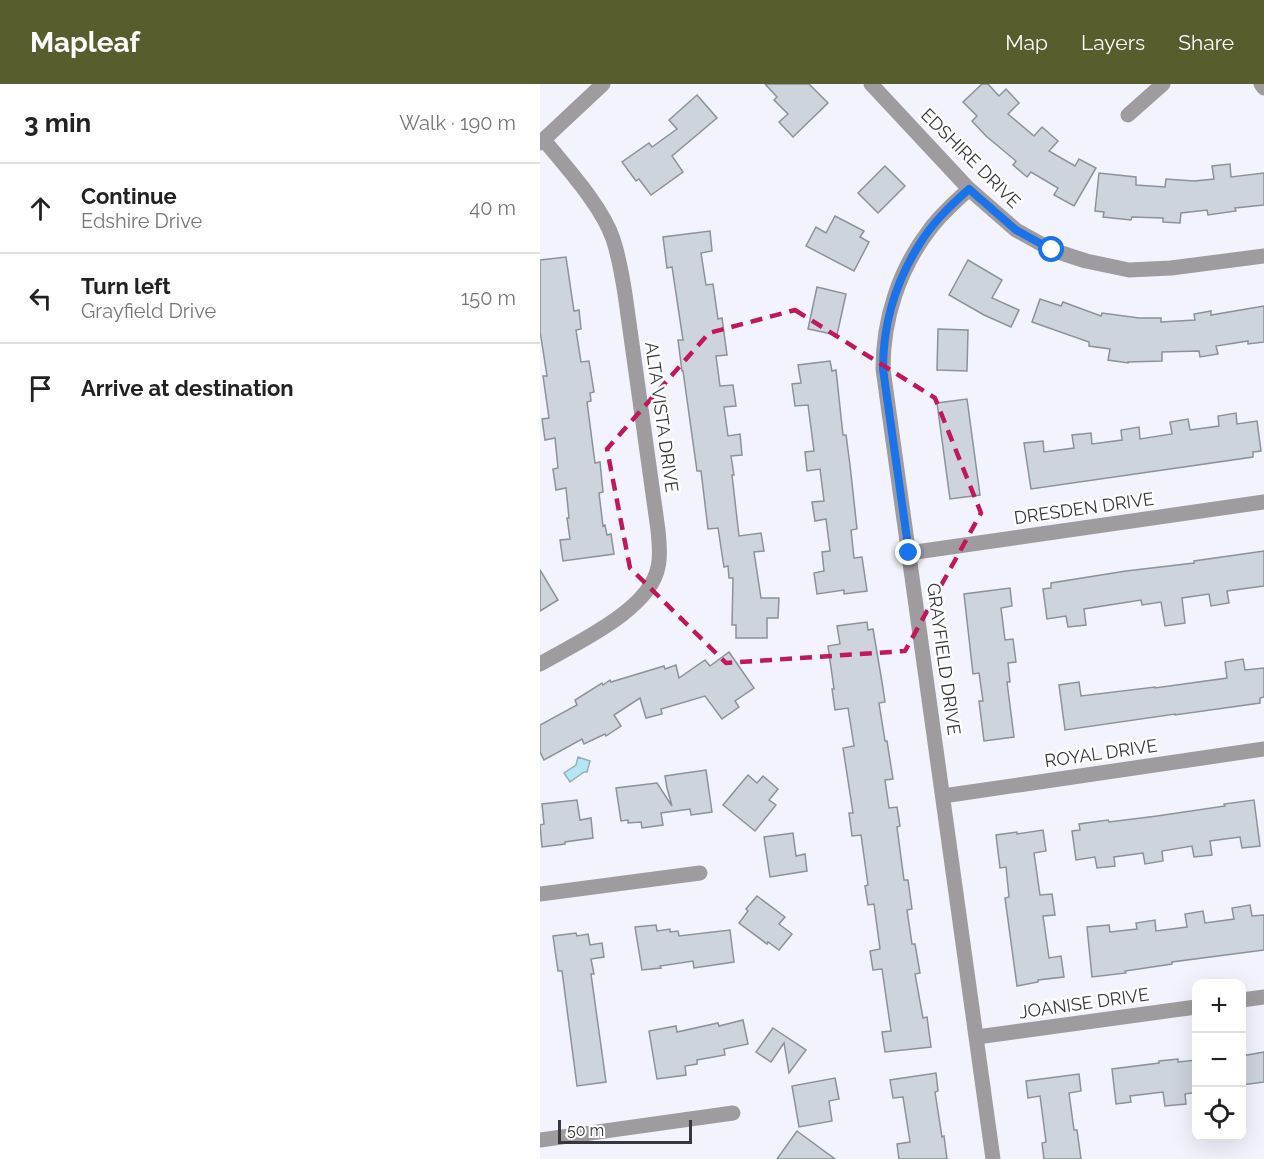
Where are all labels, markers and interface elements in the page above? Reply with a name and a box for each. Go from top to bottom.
text: Mapleaf [30,26,140,59]
text: Map [1005,30,1048,55]
text: Layers [1081,30,1145,55]
text: Share [1178,30,1234,55]
street label: EDSHIRE DRIVE [917,104,1025,212]
text: 3 min [24,108,91,138]
text: Walk · 190 m [399,111,516,135]
text: Continue [81,183,177,209]
icon: ahead [24,192,57,225]
text: 40 m [469,196,516,220]
text: Edshire Drive [81,209,202,233]
route start [1038,236,1064,262]
text: Turn left [81,273,171,299]
icon: left [24,282,57,315]
text: 150 m [461,286,516,310]
text: Grayfield Drive [81,299,216,323]
street label: ALTA VISTA DRIVE [641,340,683,494]
icon: arrive [24,372,57,405]
text: Arrive at destination [81,375,294,401]
street label: DRESDEN DRIVE [1013,488,1155,528]
route end [895,539,921,565]
street label: GRAYFIELD DRIVE [923,582,965,736]
street label: ROYAL DRIVE [1043,735,1159,771]
map controls [1192,979,1246,1141]
button: + [1192,979,1246,1033]
street label: JOANISE DRIVE [1018,983,1150,1023]
button: − [1192,1033,1246,1087]
button: locate [1192,1087,1246,1141]
scale bar [558,1117,692,1144]
text: 50 m [567,1121,604,1140]

